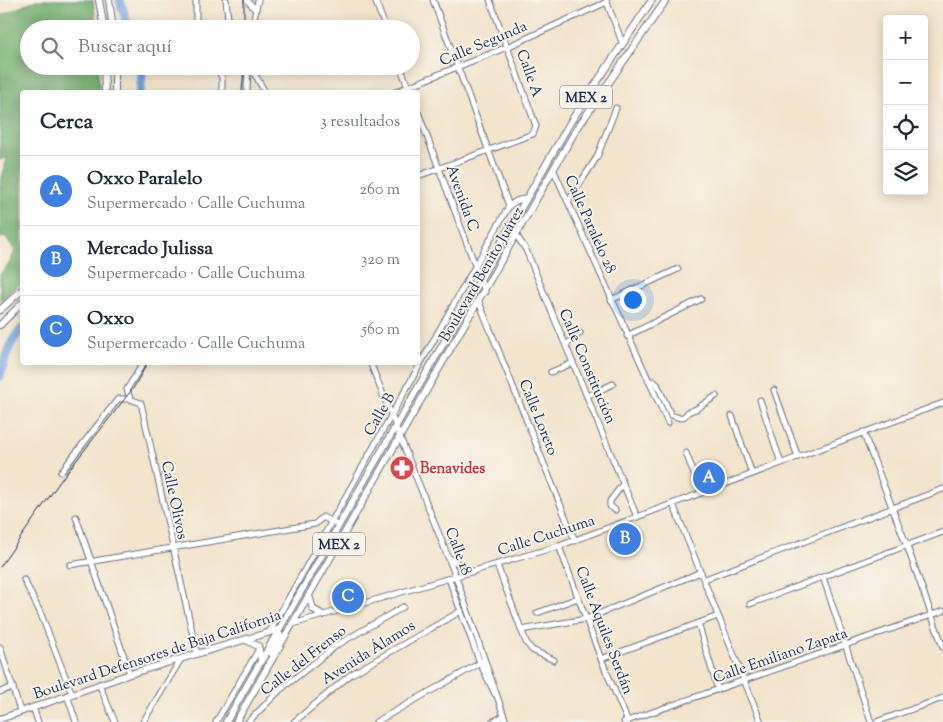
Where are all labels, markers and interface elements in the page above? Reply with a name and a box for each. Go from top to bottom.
map controls [883,15,928,195]
button: + [883,15,928,60]
street label: Calle Segunda [437,16,531,72]
search box [20,20,420,75]
icon: search [38,34,66,62]
text: Buscar aquí [78,34,172,61]
street label: Calle A [510,47,547,100]
button: − [883,60,928,105]
road number: MEX 2 [560,85,612,108]
button: locate [883,105,928,150]
text: Cerca [40,108,93,138]
text: 3 resultados [320,111,400,134]
button: layers [883,150,928,195]
street label: Avenida C [440,162,483,235]
text: Oxxo Paralelo [87,166,202,193]
street label: Calle Paralelo 28 [559,172,621,277]
text: A [50,179,63,202]
text: 260 m [359,179,400,202]
text: Supermercado · Calle Cuchuma [87,193,305,216]
street label: Boulevard Benito Juárez [435,203,530,346]
text: Mercado Julissa [87,236,213,263]
text: B [51,249,61,272]
text: 320 m [361,249,400,272]
text: Supermercado · Calle Cuchuma [87,263,305,286]
your location [620,287,646,313]
text: Oxxo [87,306,134,333]
street label: Calle Constitución [553,306,620,427]
text: C [50,319,62,342]
text: 560 m [361,319,400,342]
text: Supermercado · Calle Cuchuma [87,333,305,356]
street label: Calle Loreto [513,376,562,459]
street label: Calle B [360,389,401,440]
pharmacy icon: Benavides [389,455,415,481]
street label: Calle Olivos [155,459,192,542]
place label: Benavides [420,459,485,480]
pin: A [693,459,725,497]
street label: Calle Cuchuma [495,511,598,562]
pin: B [609,520,641,558]
street label: Calle 18 [439,525,476,579]
road number: MEX 2 [313,532,365,556]
street label: Calle Aquiles Serdán [569,563,638,698]
pin: C [332,578,364,616]
street label: Boulevard Defensores de Baja California [31,605,284,705]
street label: Avenida Álamos [317,615,420,691]
street label: Calle del Frenso [257,621,351,701]
street label: Calle Emiliano Zapata [711,624,851,689]

